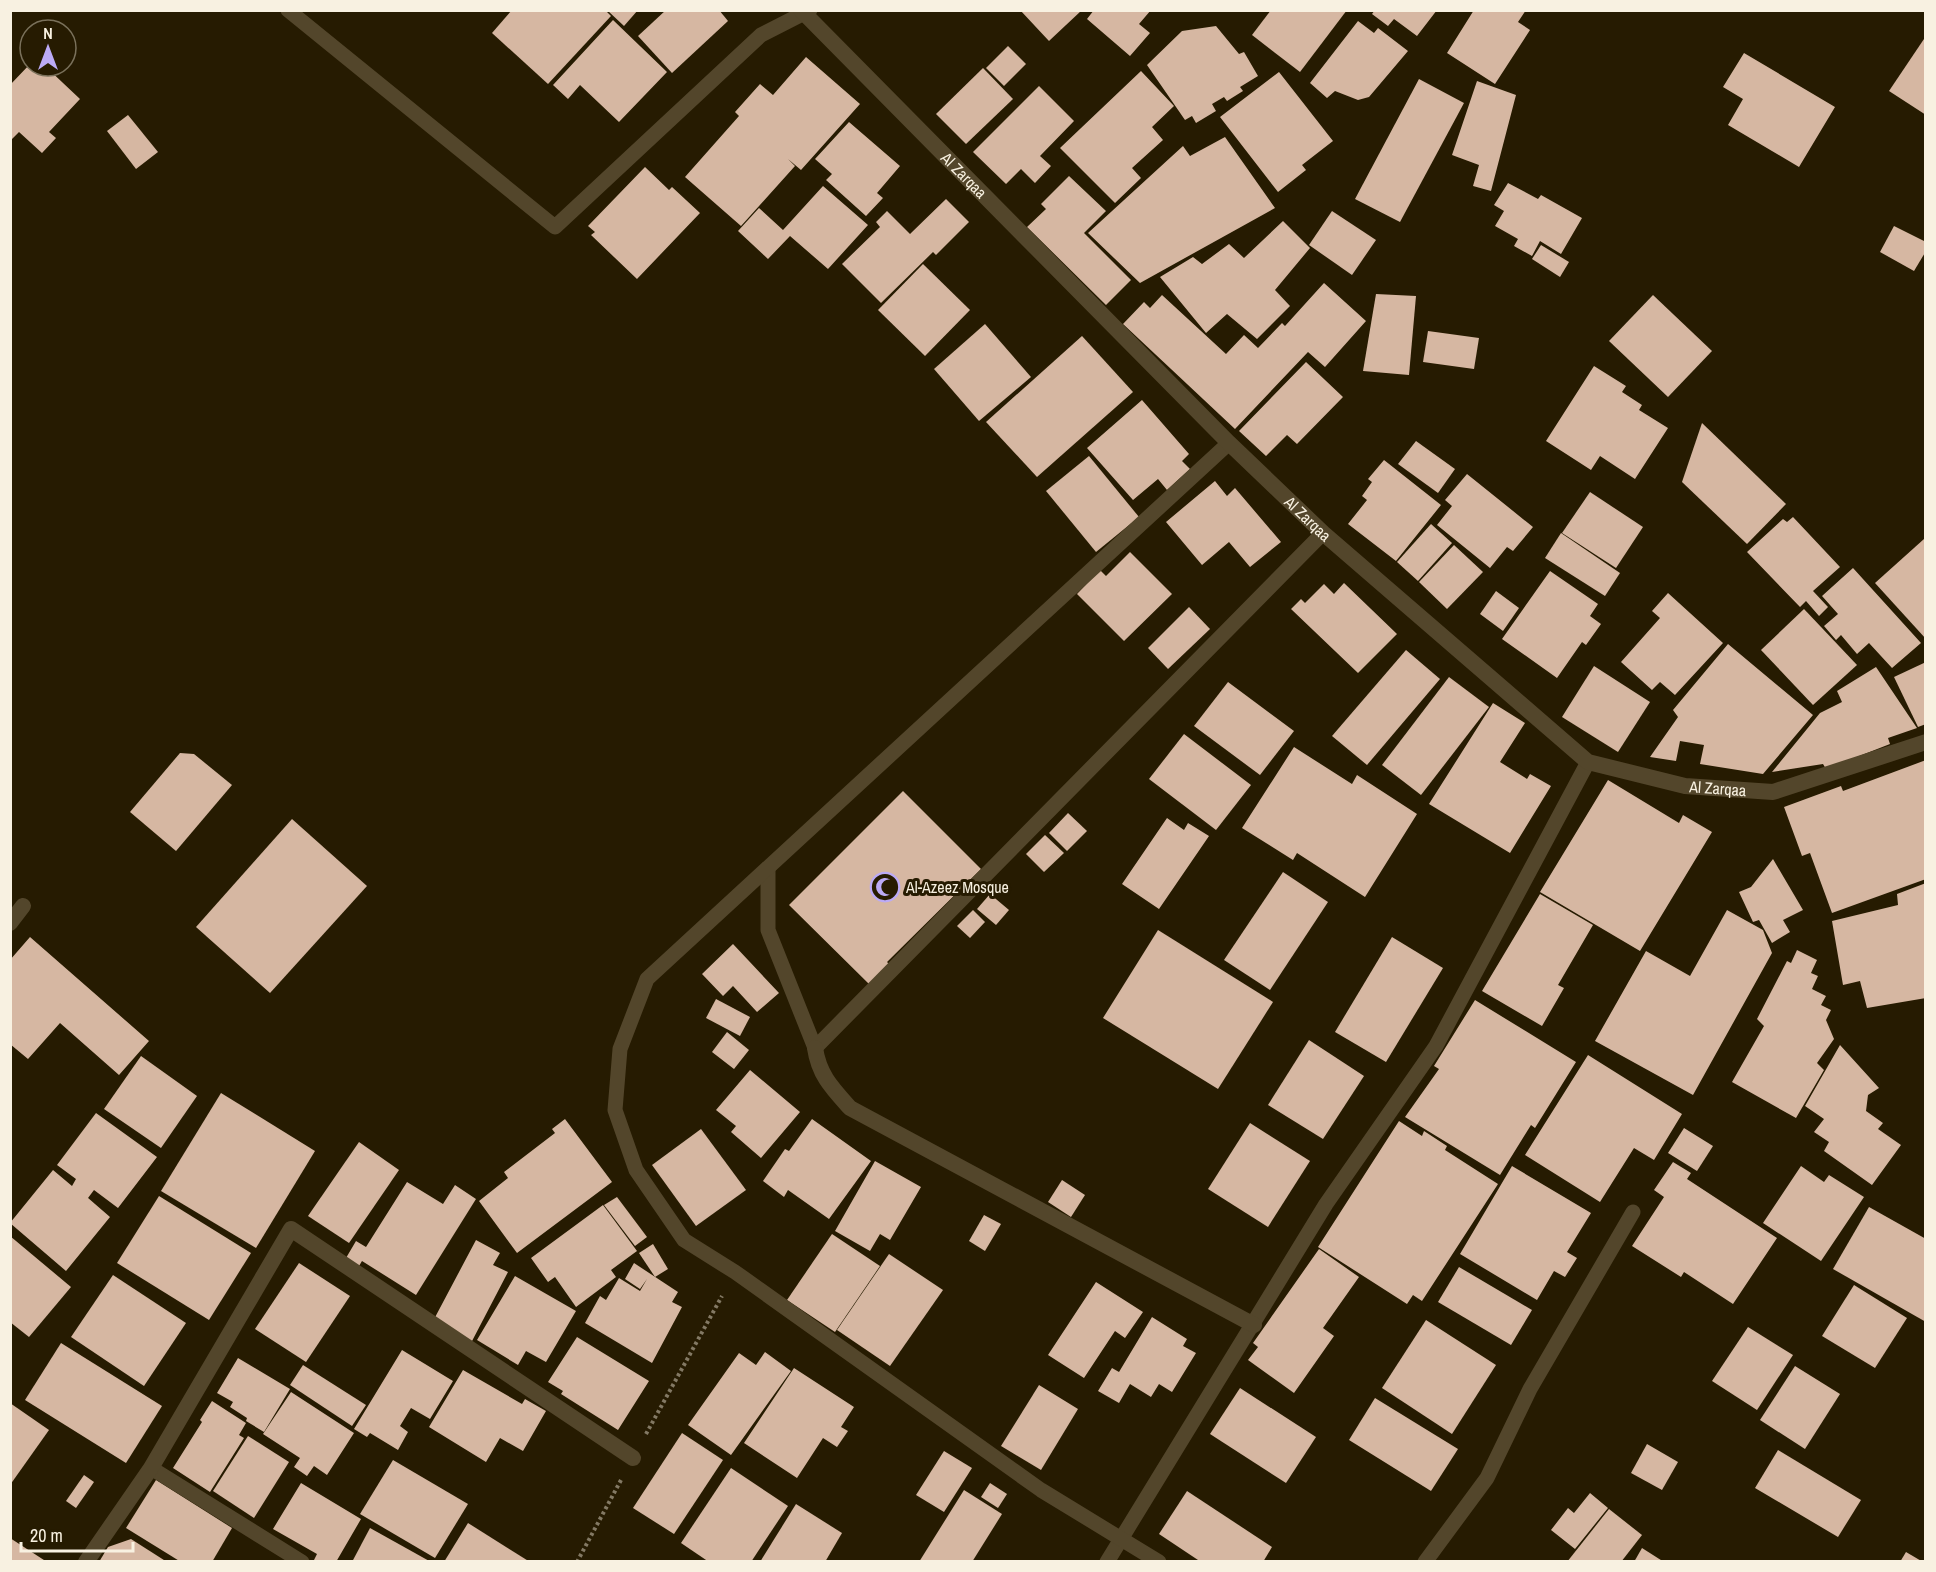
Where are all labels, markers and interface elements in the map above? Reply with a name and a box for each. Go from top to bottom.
north arrow [18,18,78,78]
text: N [43,22,53,44]
street label: Al Zarqaa [936,146,992,203]
street label: Al Zarqaa [1279,490,1336,547]
street label: Al Zarqaa [1688,775,1748,801]
mosque icon: Al-Azeez Mosque [869,871,901,903]
place label: Al-Azeez Mosque [905,876,1009,898]
scale bar [21,1515,134,1553]
text: 20 m [30,1523,63,1548]

